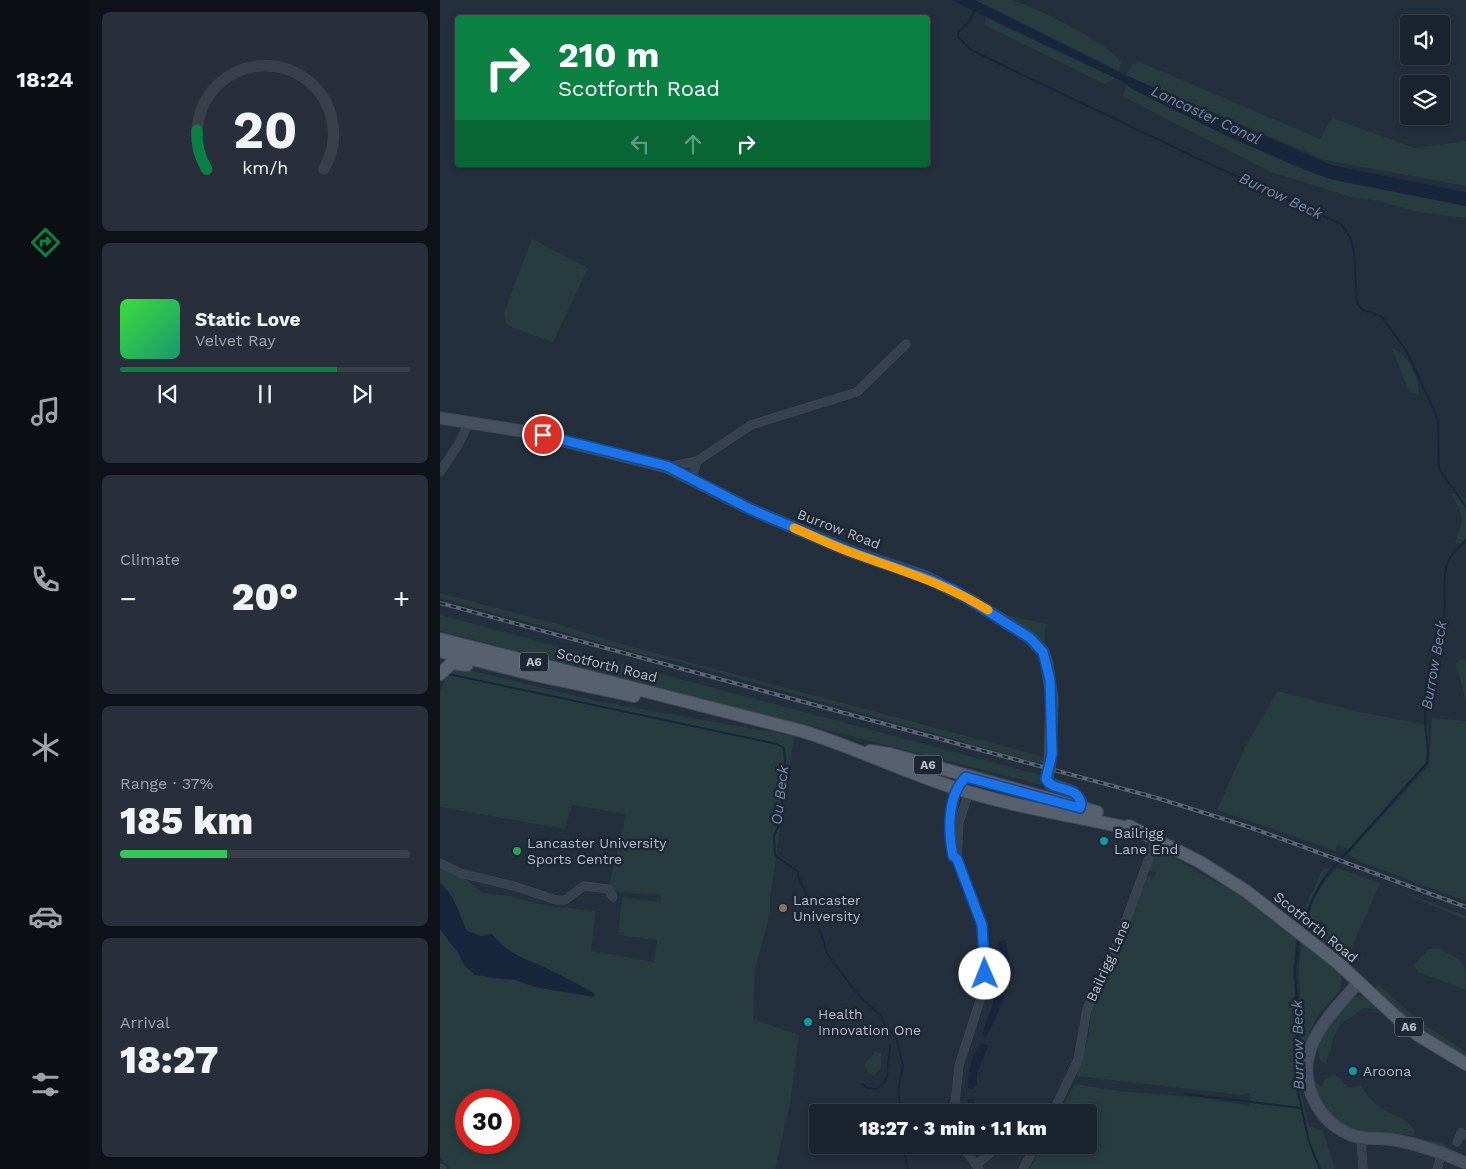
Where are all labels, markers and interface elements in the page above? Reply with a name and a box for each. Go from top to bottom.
map controls [1400,15,1450,125]
button: sound [1400,15,1450,65]
text: 210 m [558,34,659,76]
icon: right [475,35,540,100]
text: 18:24 [17,67,73,92]
button: layers [1400,75,1450,125]
text: Scotforth Road [558,76,720,101]
water label: Lancaster Canal [1148,82,1264,148]
text: 20 [233,100,297,161]
icon: left [626,130,654,158]
icon: ahead [679,130,707,158]
icon: right [732,130,760,158]
text: km/h [242,157,288,178]
water label: Burrow Beck [1237,169,1326,223]
icon: directions [28,225,63,260]
text: Static Love [195,308,300,331]
text: Velvet Ray [195,331,275,350]
icon: previous [154,380,182,408]
icon: pause [251,380,279,408]
icon: next [348,380,376,408]
icon: music [28,394,63,429]
pin [522,414,564,456]
icon: arrive [529,421,557,449]
street label: Burrow Road [795,506,883,552]
text: Climate [120,550,180,569]
icon: phone [28,562,63,597]
text: 20° [232,575,298,619]
text: − [120,582,137,615]
text: + [393,582,410,615]
water label: Burrow Beck [1417,619,1451,711]
street label: Scotforth Road [555,645,659,685]
road number: A6 [520,652,548,672]
icon: climate [28,730,63,765]
road number: A6 [914,756,942,774]
water label: Ou Beck [767,764,793,826]
text: Range · 37% [120,774,213,793]
text: 185 km [120,799,253,843]
place label: Bailrigg Lane End [1114,825,1178,857]
place label: Lancaster University Sports Centre [527,835,667,867]
marker: Bailrigg Lane End [1098,835,1110,847]
marker: Lancaster University Sports Centre [511,845,523,857]
street label: Scotforth Road [1271,888,1361,966]
place label: Lancaster University [793,892,861,924]
icon: car [28,899,63,934]
marker: Lancaster University [777,902,789,914]
street label: Bailrigg Lane [1083,918,1133,1004]
position arrow [958,947,1010,999]
water label: Burrow Beck [1288,999,1308,1090]
place label: Health Innovation One [818,1006,921,1038]
text: Arrival [120,1013,170,1032]
marker: Health Innovation One [802,1016,814,1028]
road number: A6 [1395,1018,1423,1036]
text: 18:27 [120,1038,218,1082]
place label: Aroona [1363,1063,1411,1079]
marker: Aroona [1347,1065,1359,1077]
icon: filters [28,1067,63,1102]
speed limit sign: 30 [455,1089,520,1154]
text: 18:27 · 3 min · 1.1 km [859,1117,1047,1140]

